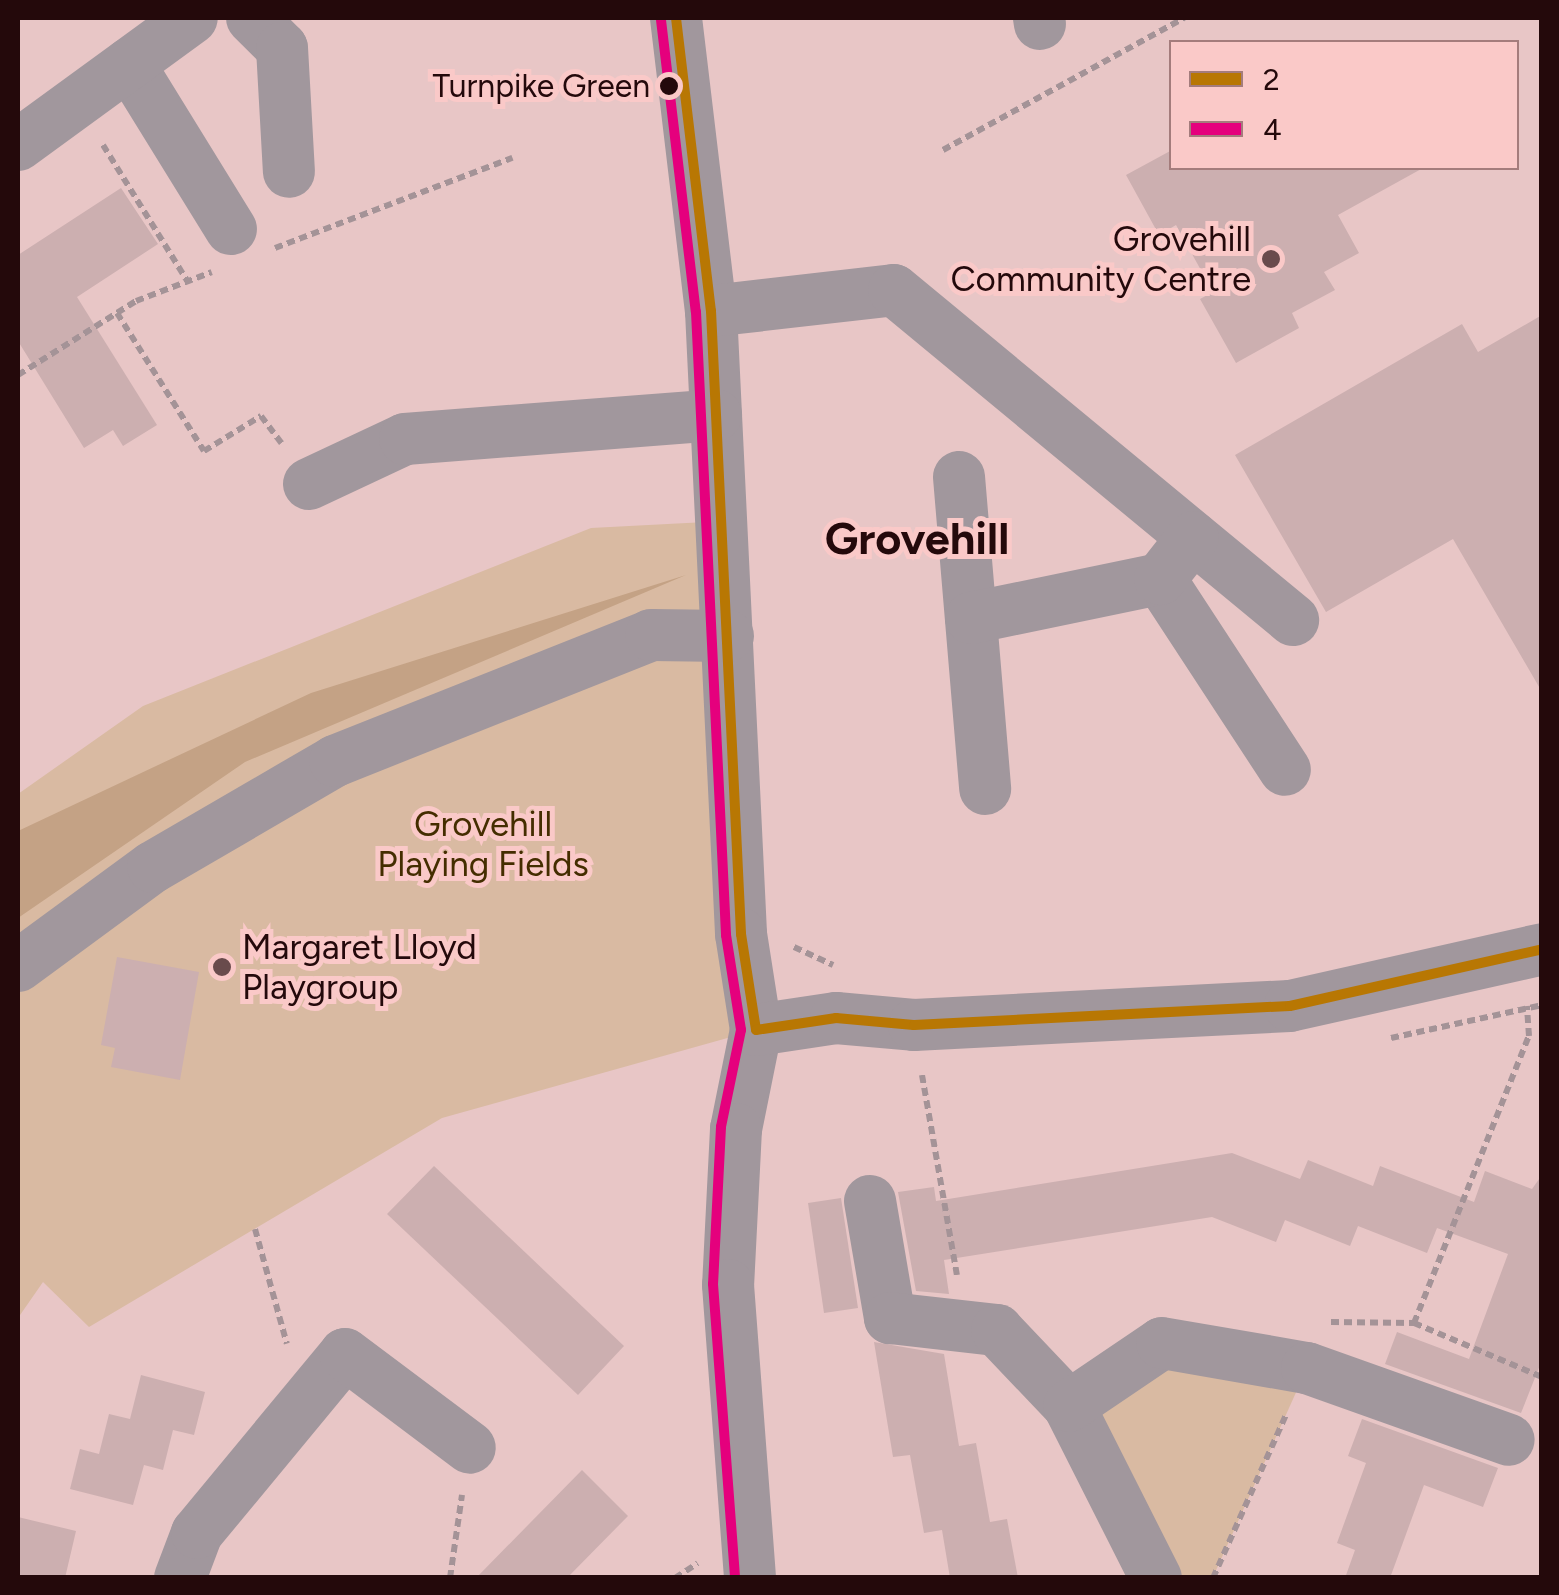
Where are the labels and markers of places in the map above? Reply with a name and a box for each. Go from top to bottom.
place label: Turnpike Green [432,67,650,105]
marker: Turnpike Green [659,76,679,96]
place label: Grovehill Community Centre [950,218,1251,300]
marker: Grovehill Community Centre [1260,248,1282,270]
place label: Margaret Lloyd Playgroup [242,926,477,1008]
marker: Margaret Lloyd Playgroup [211,956,233,978]

